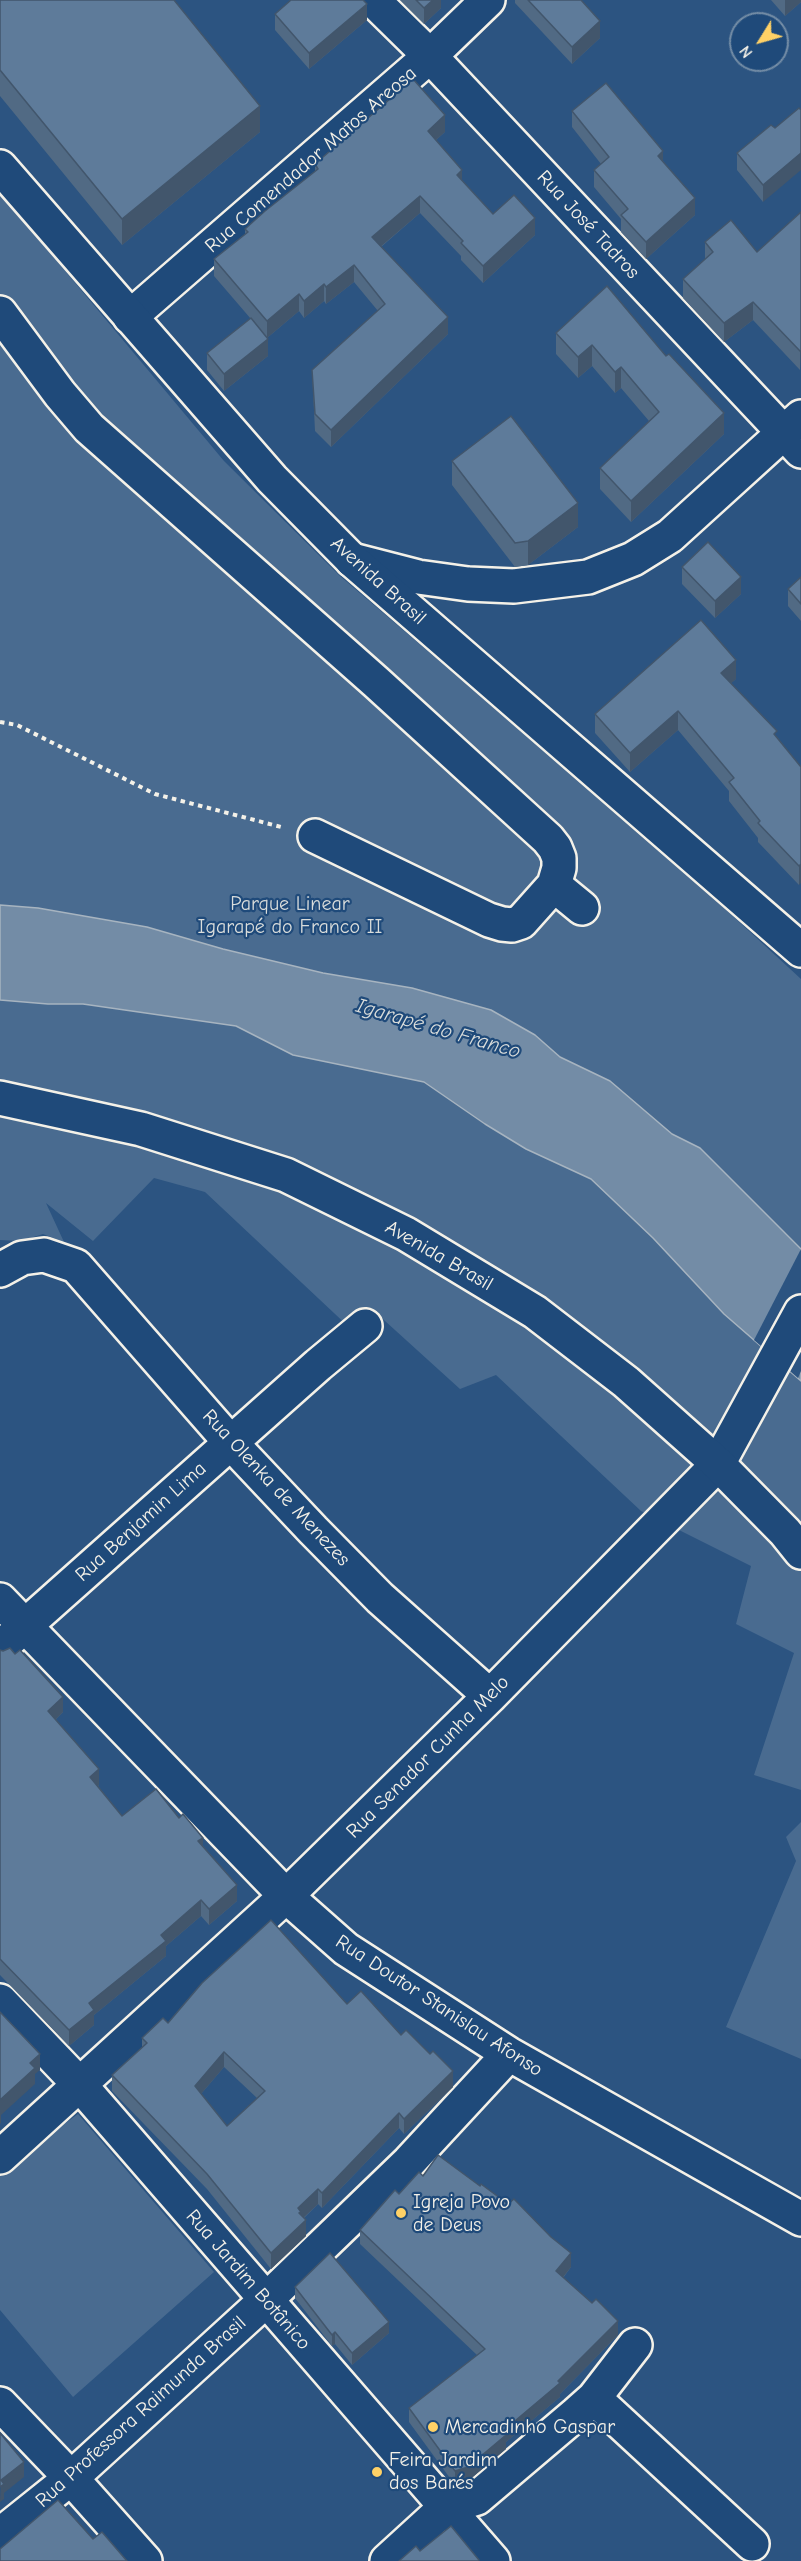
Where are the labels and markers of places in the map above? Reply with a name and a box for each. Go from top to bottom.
place label: Igreja Povo de Deus [413,2190,510,2237]
marker: Igreja Povo de Deus [394,2206,408,2220]
place label: Mercadinho Gaspar [445,2415,615,2439]
marker: Mercadinho Gaspar [426,2420,440,2434]
place label: Feira Jardim dos Barés [389,2448,497,2495]
marker: Feira Jardim dos Barés [370,2465,384,2479]

